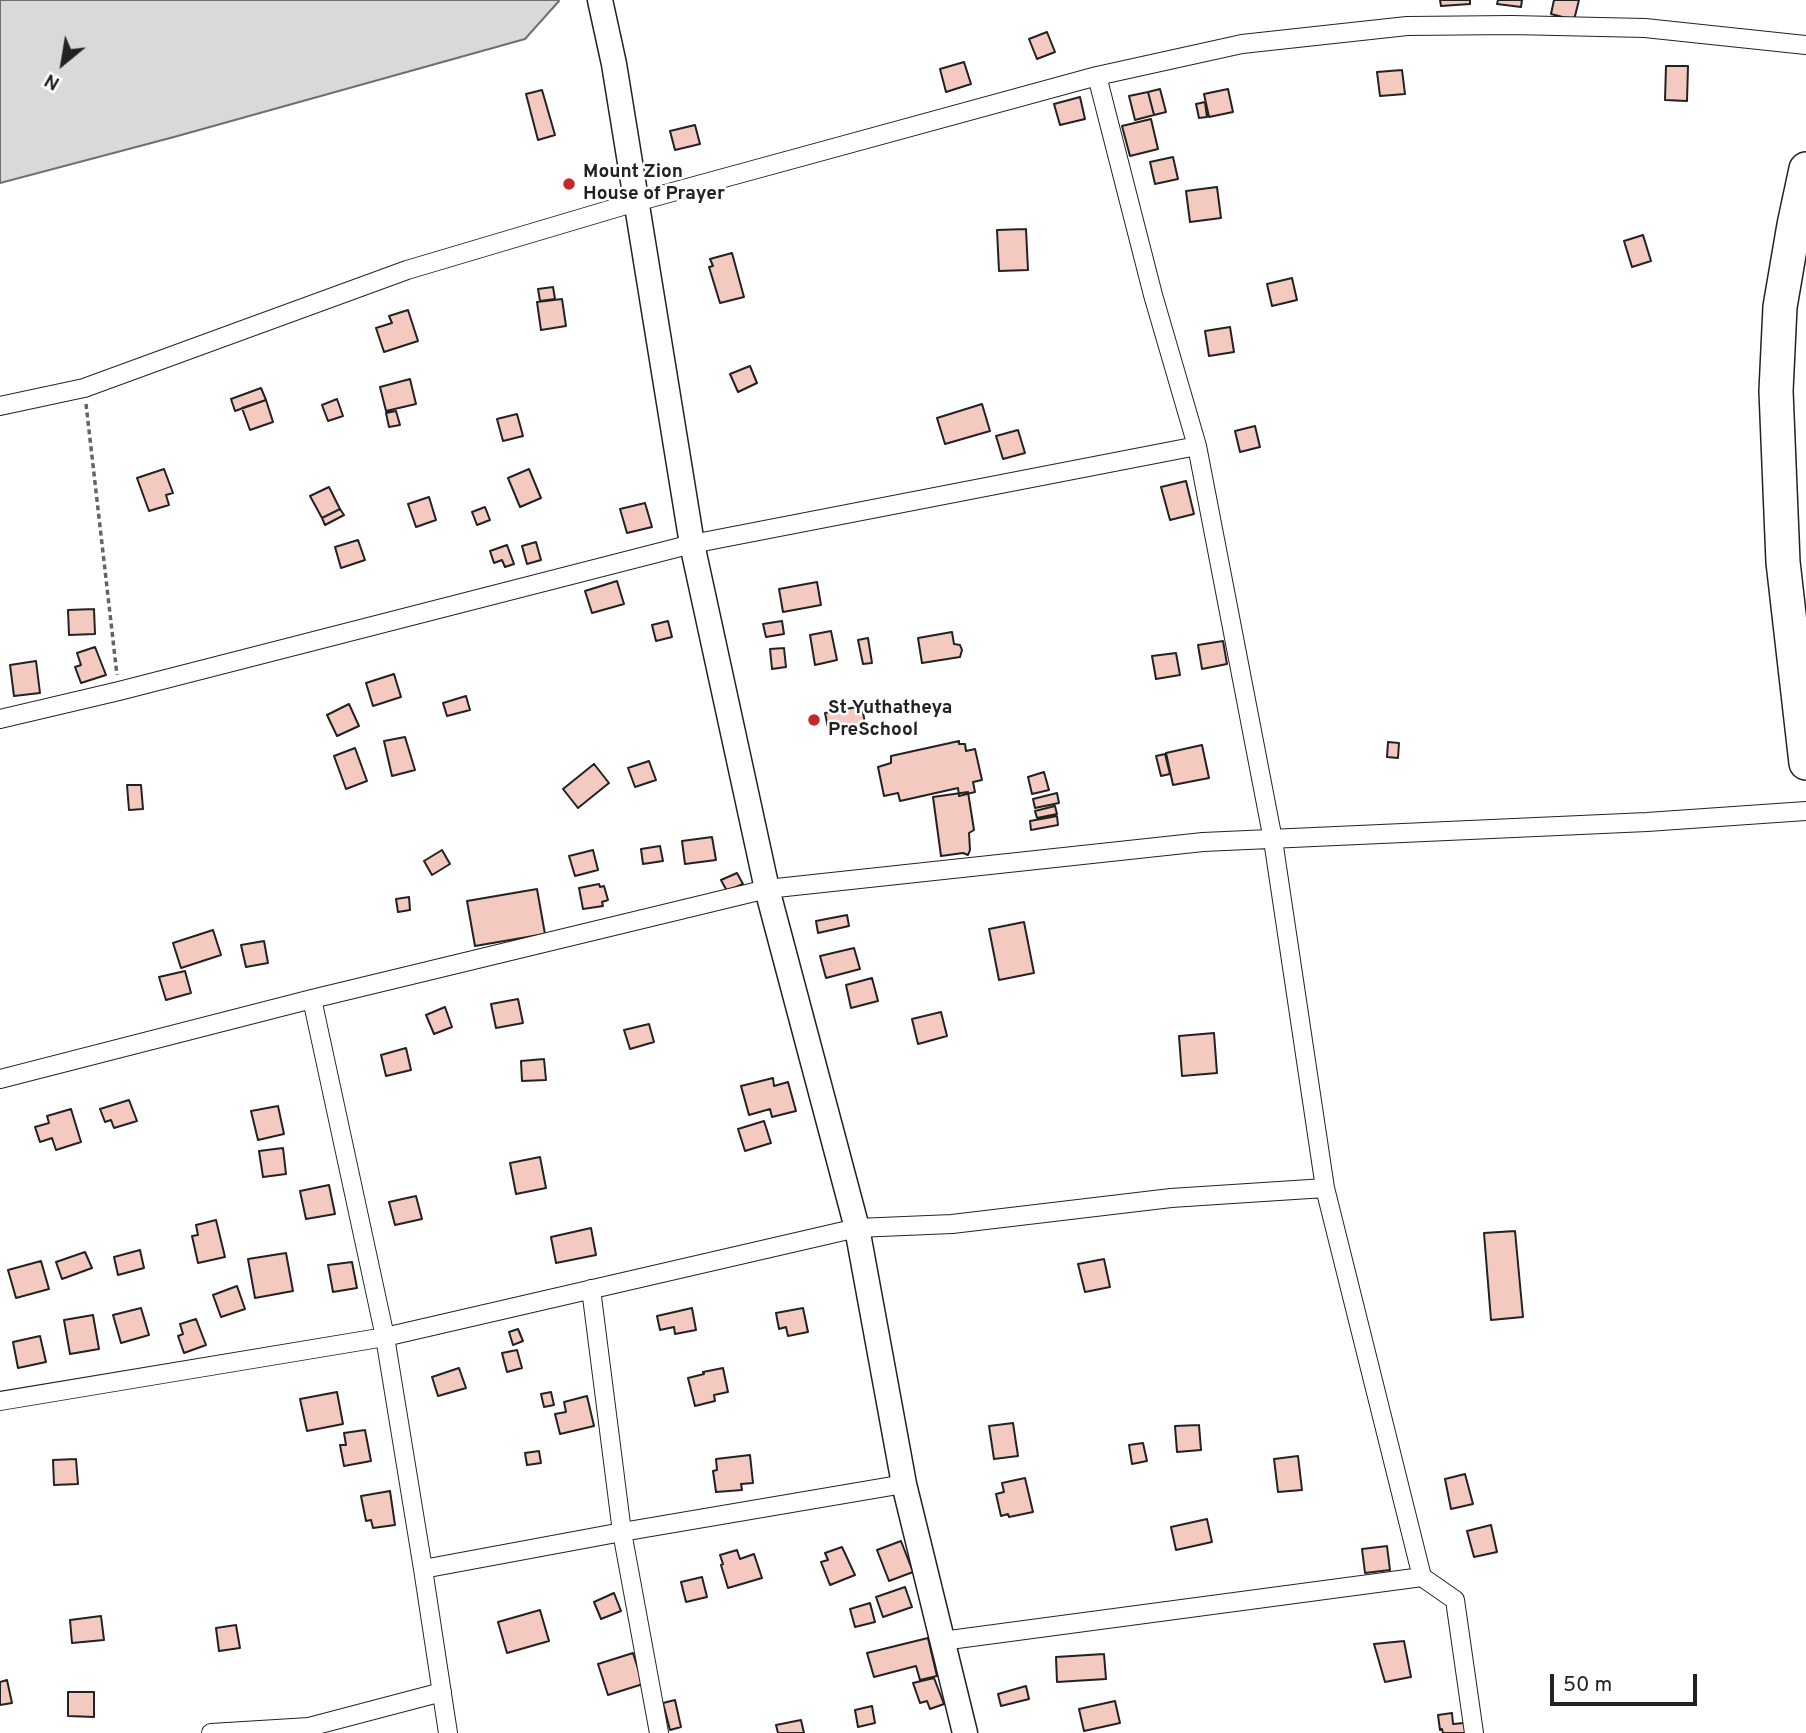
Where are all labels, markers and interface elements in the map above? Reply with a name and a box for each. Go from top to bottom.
north arrow [28,28,98,98]
text: N [41,67,64,95]
place label: Mount Zion House of Prayer [583,162,725,206]
marker: Mount Zion House of Prayer [561,176,577,192]
place label: St Yuthatheya PreSchool [828,698,952,742]
marker: St Yuthatheya PreSchool [806,712,822,728]
scale bar [1554,1660,1701,1704]
text: 50 m [1563,1672,1612,1699]

